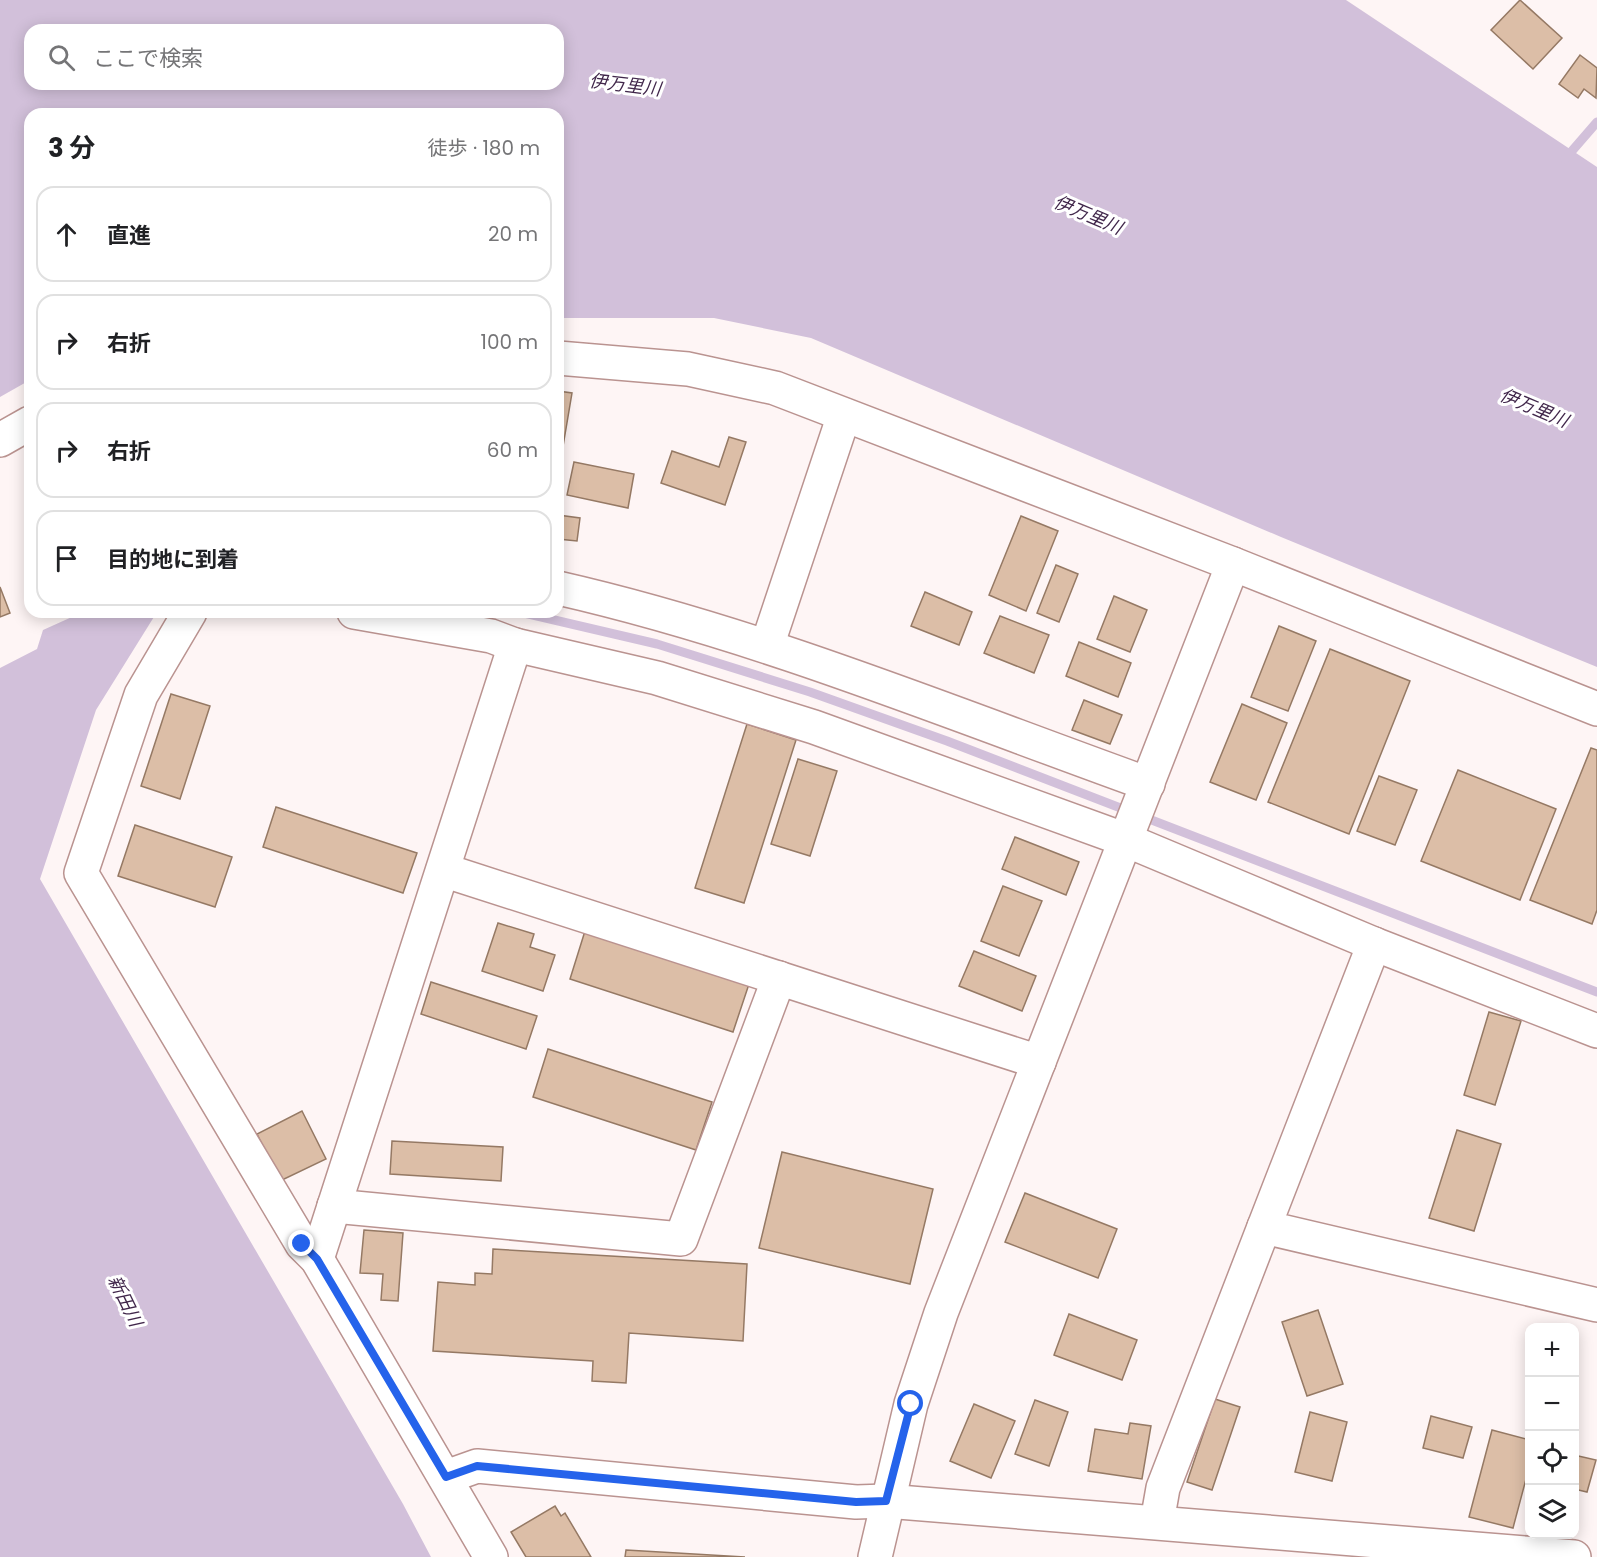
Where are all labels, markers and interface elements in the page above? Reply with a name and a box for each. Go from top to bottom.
search box [24,24,564,90]
icon: search [45,41,78,74]
text: ここで検索 [93,43,203,74]
water label: 伊万里川 [588,68,664,102]
text: 3 分 [48,130,95,166]
text: 徒歩 · 180 m [428,134,540,162]
water label: 伊万里川 [1050,189,1128,241]
icon: ahead [50,218,83,251]
text: 直進 [107,220,151,251]
text: 20 m [488,220,538,248]
icon: right [50,326,83,359]
text: 右折 [107,328,151,359]
text: 100 m [481,328,538,356]
water label: 伊万里川 [1496,382,1574,434]
icon: right [50,434,83,467]
text: 右折 [107,436,151,467]
text: 60 m [487,436,538,464]
icon: arrive [50,542,83,575]
text: 目的地に到着 [107,544,239,575]
route end [288,1230,314,1256]
water label: 新田川 [102,1271,149,1332]
map controls [1525,1323,1579,1539]
button: + [1525,1323,1579,1377]
button: − [1525,1377,1579,1431]
route start [897,1390,923,1416]
button: locate [1525,1431,1579,1485]
button: layers [1525,1485,1579,1539]

